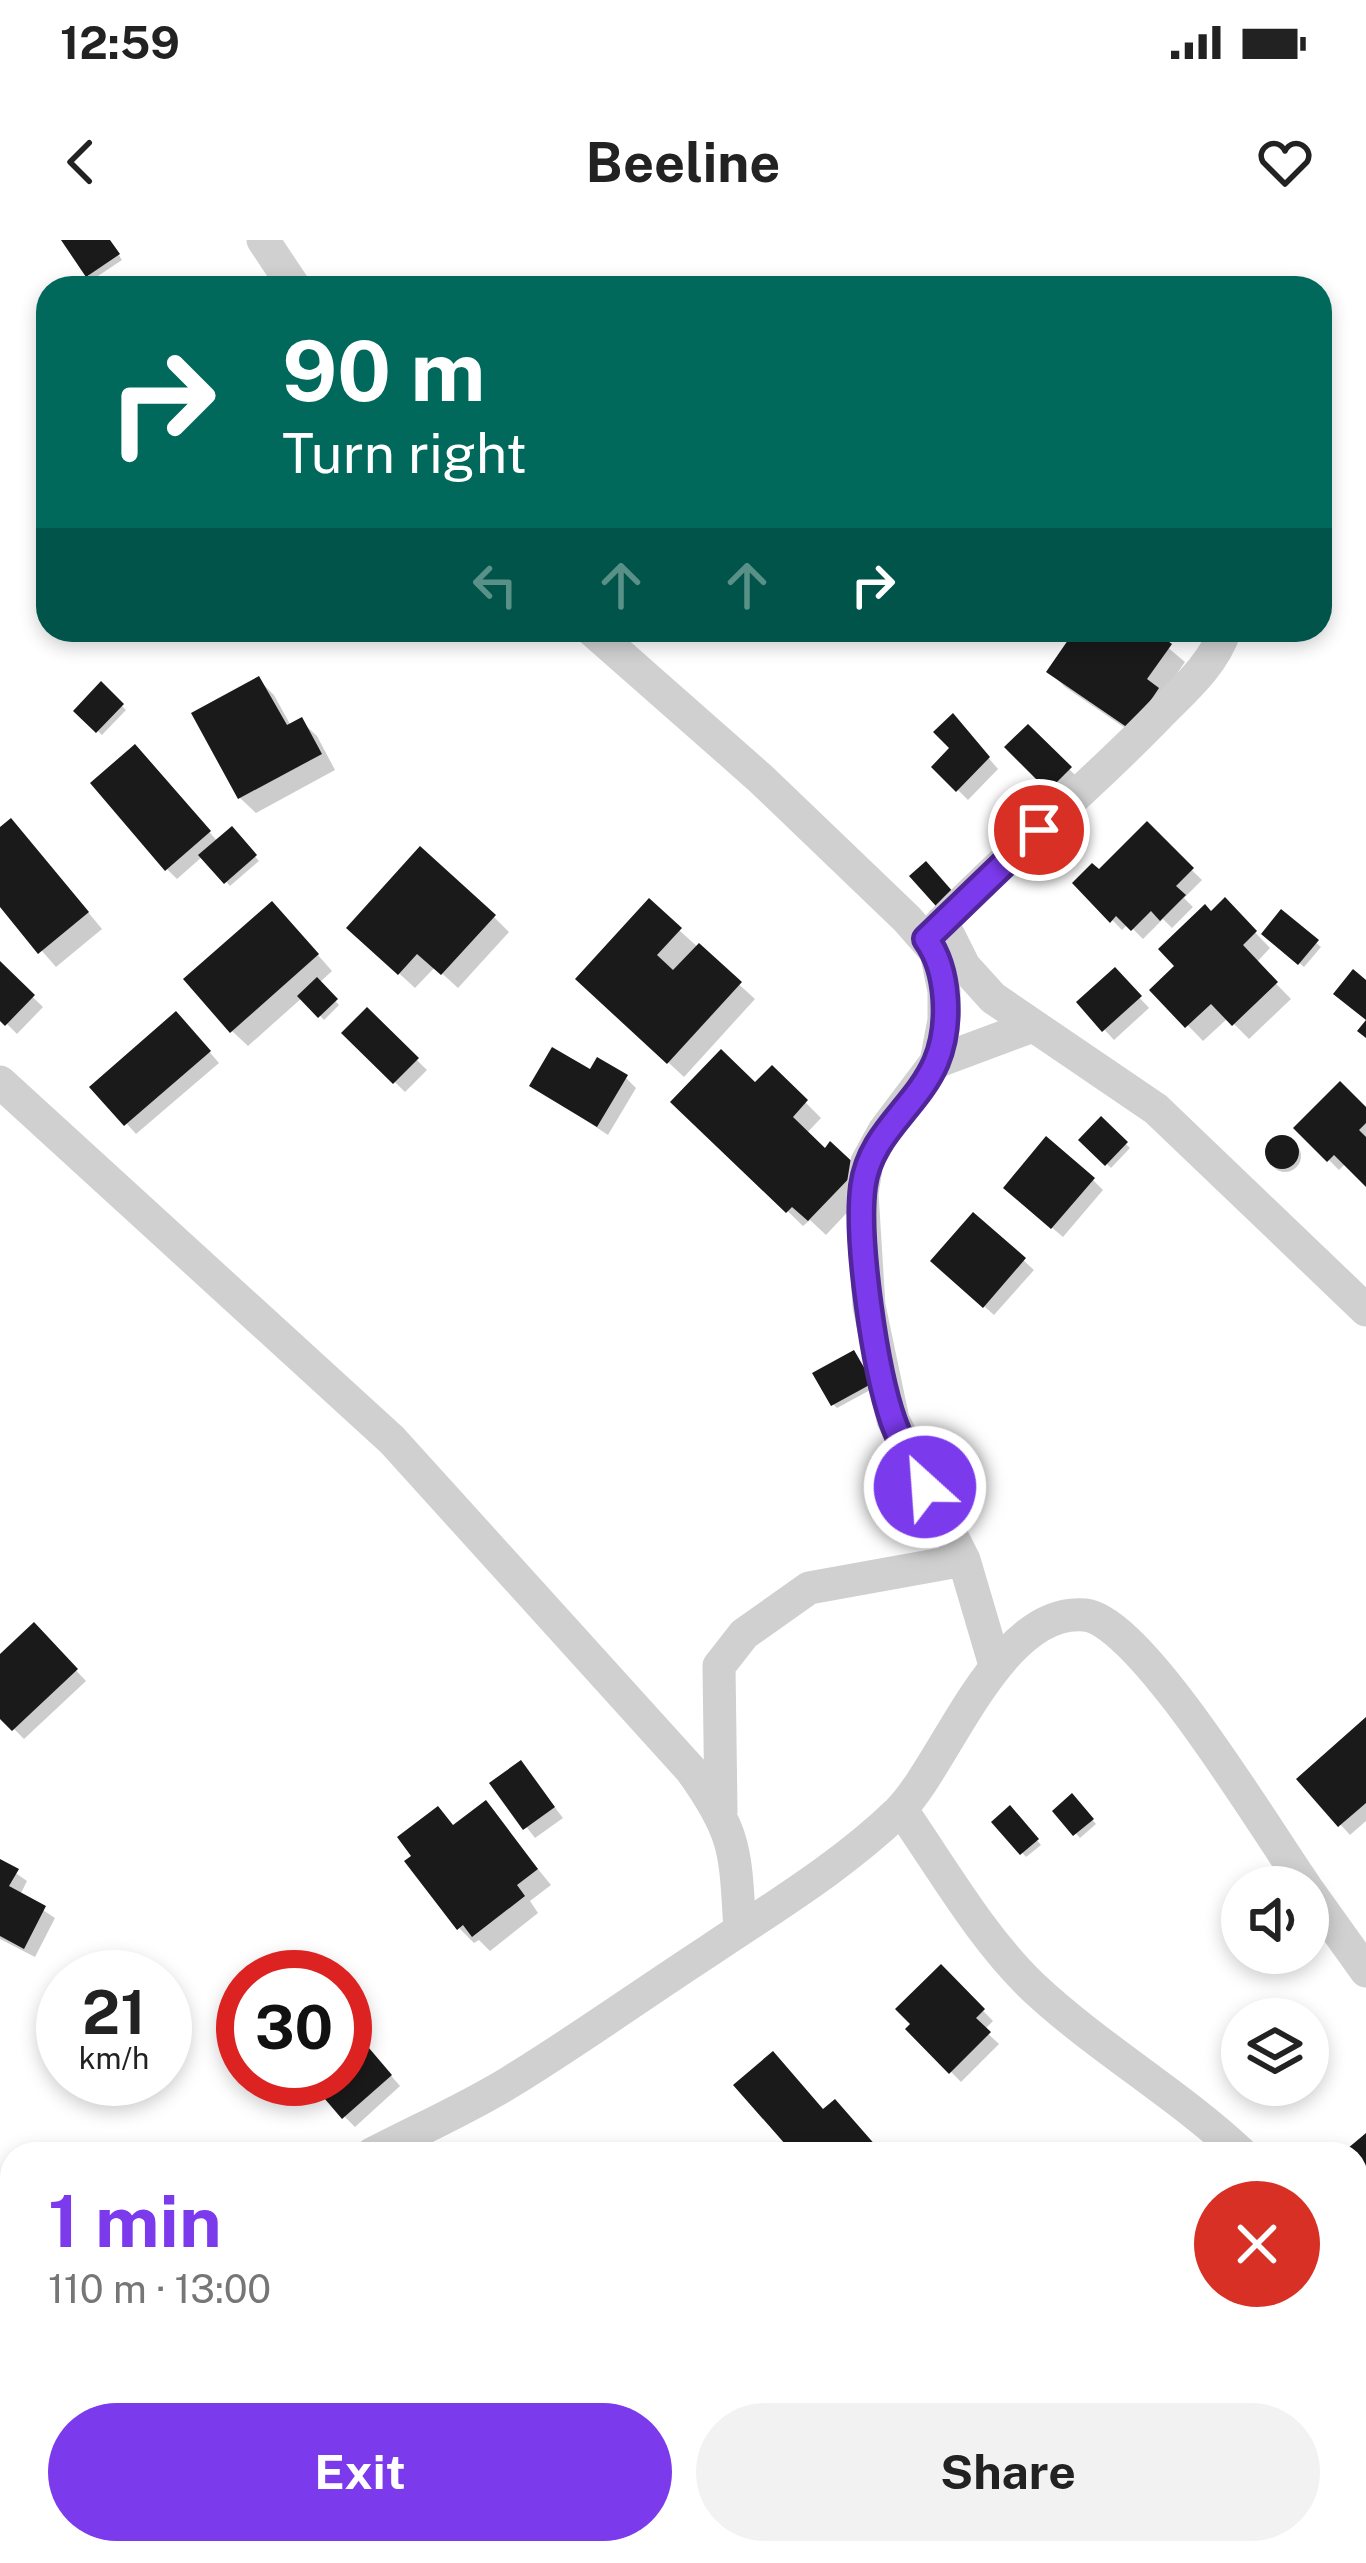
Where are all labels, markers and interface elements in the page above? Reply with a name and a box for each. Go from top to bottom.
text: 12:59 [60,16,180,69]
icon: back [48,129,114,195]
icon: heart [1252,129,1318,195]
text: Beeline [586,131,780,194]
text: 90 m [282,321,485,420]
icon: right [84,324,240,480]
text: Turn right [282,422,527,485]
icon: left [462,552,528,618]
icon: ahead [588,552,654,618]
icon: ahead [714,552,780,618]
icon: right [840,552,906,618]
pin [988,779,1090,881]
icon: arrive [1006,797,1072,863]
position arrow [862,1424,988,1550]
map controls [1221,1866,1329,2106]
button: sound [1221,1866,1329,1974]
speed limit sign: 30 [216,1950,372,2106]
text: 21 [82,1977,146,2048]
button: layers [1221,1998,1329,2106]
text: km/h [79,2040,149,2076]
text: 1 min [48,2179,222,2263]
button: close [1194,2181,1320,2307]
text: 110 m · 13:00 [48,2266,271,2312]
button: Exit [48,2403,672,2541]
button: Share [696,2403,1320,2541]

